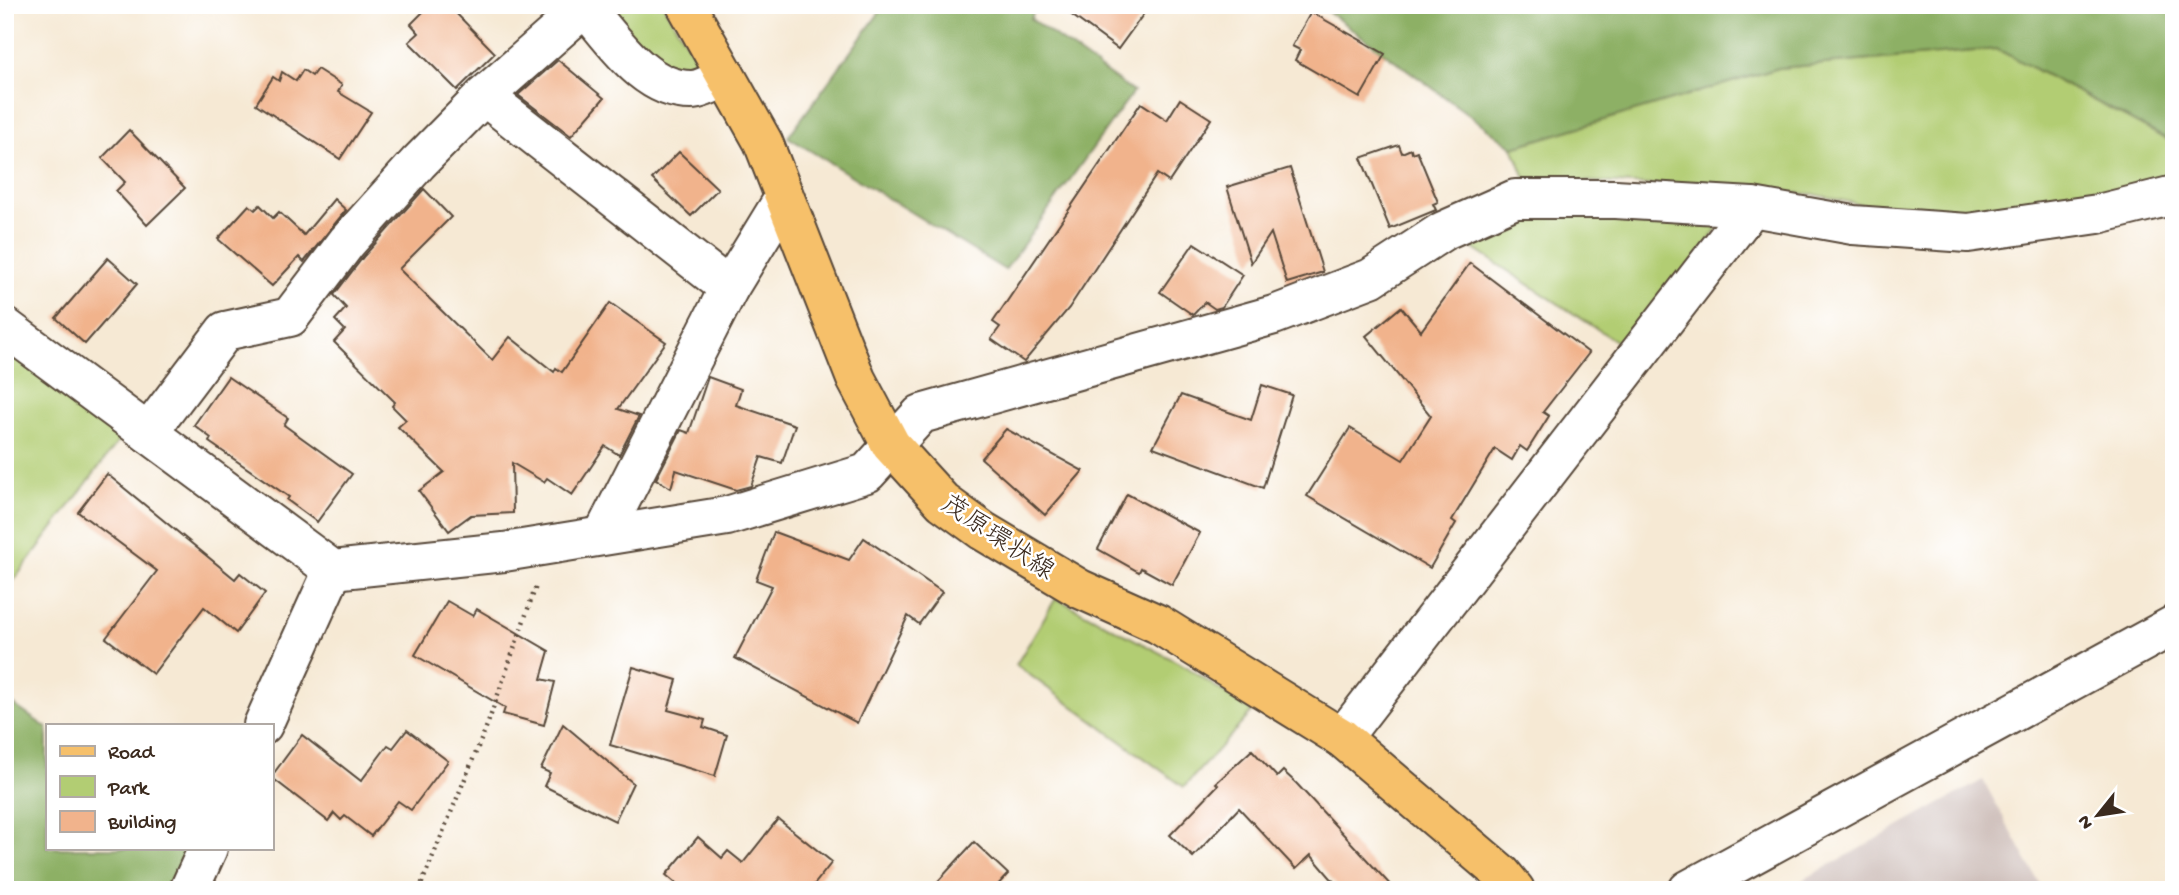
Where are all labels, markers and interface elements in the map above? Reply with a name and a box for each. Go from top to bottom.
street label: 茂原環状線 [934,489,1060,589]
legend [46,724,273,850]
text: Road [108,742,156,767]
text: Park [107,778,151,803]
north arrow [2064,780,2134,850]
text: N [2073,811,2099,833]
text: Building [107,812,177,837]

